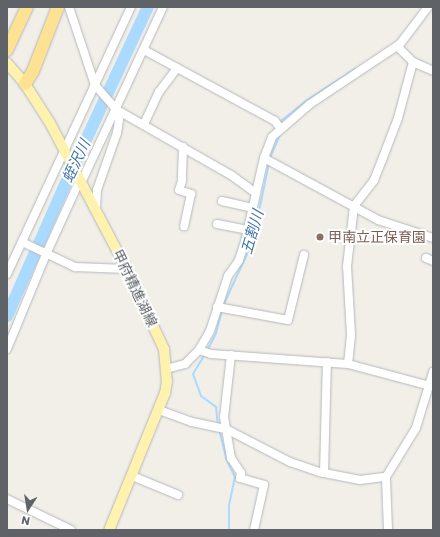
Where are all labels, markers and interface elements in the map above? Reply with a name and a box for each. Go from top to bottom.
water label: 蛭沢川 [58,137,94,185]
water label: 五割川 [237,208,267,256]
place label: 甲南立正保育園 [328,229,426,245]
marker: 甲南立正保育園 [315,232,325,242]
street label: 甲府精進湖線 [109,247,161,329]
north arrow [8,489,48,529]
text: N [20,512,31,529]

